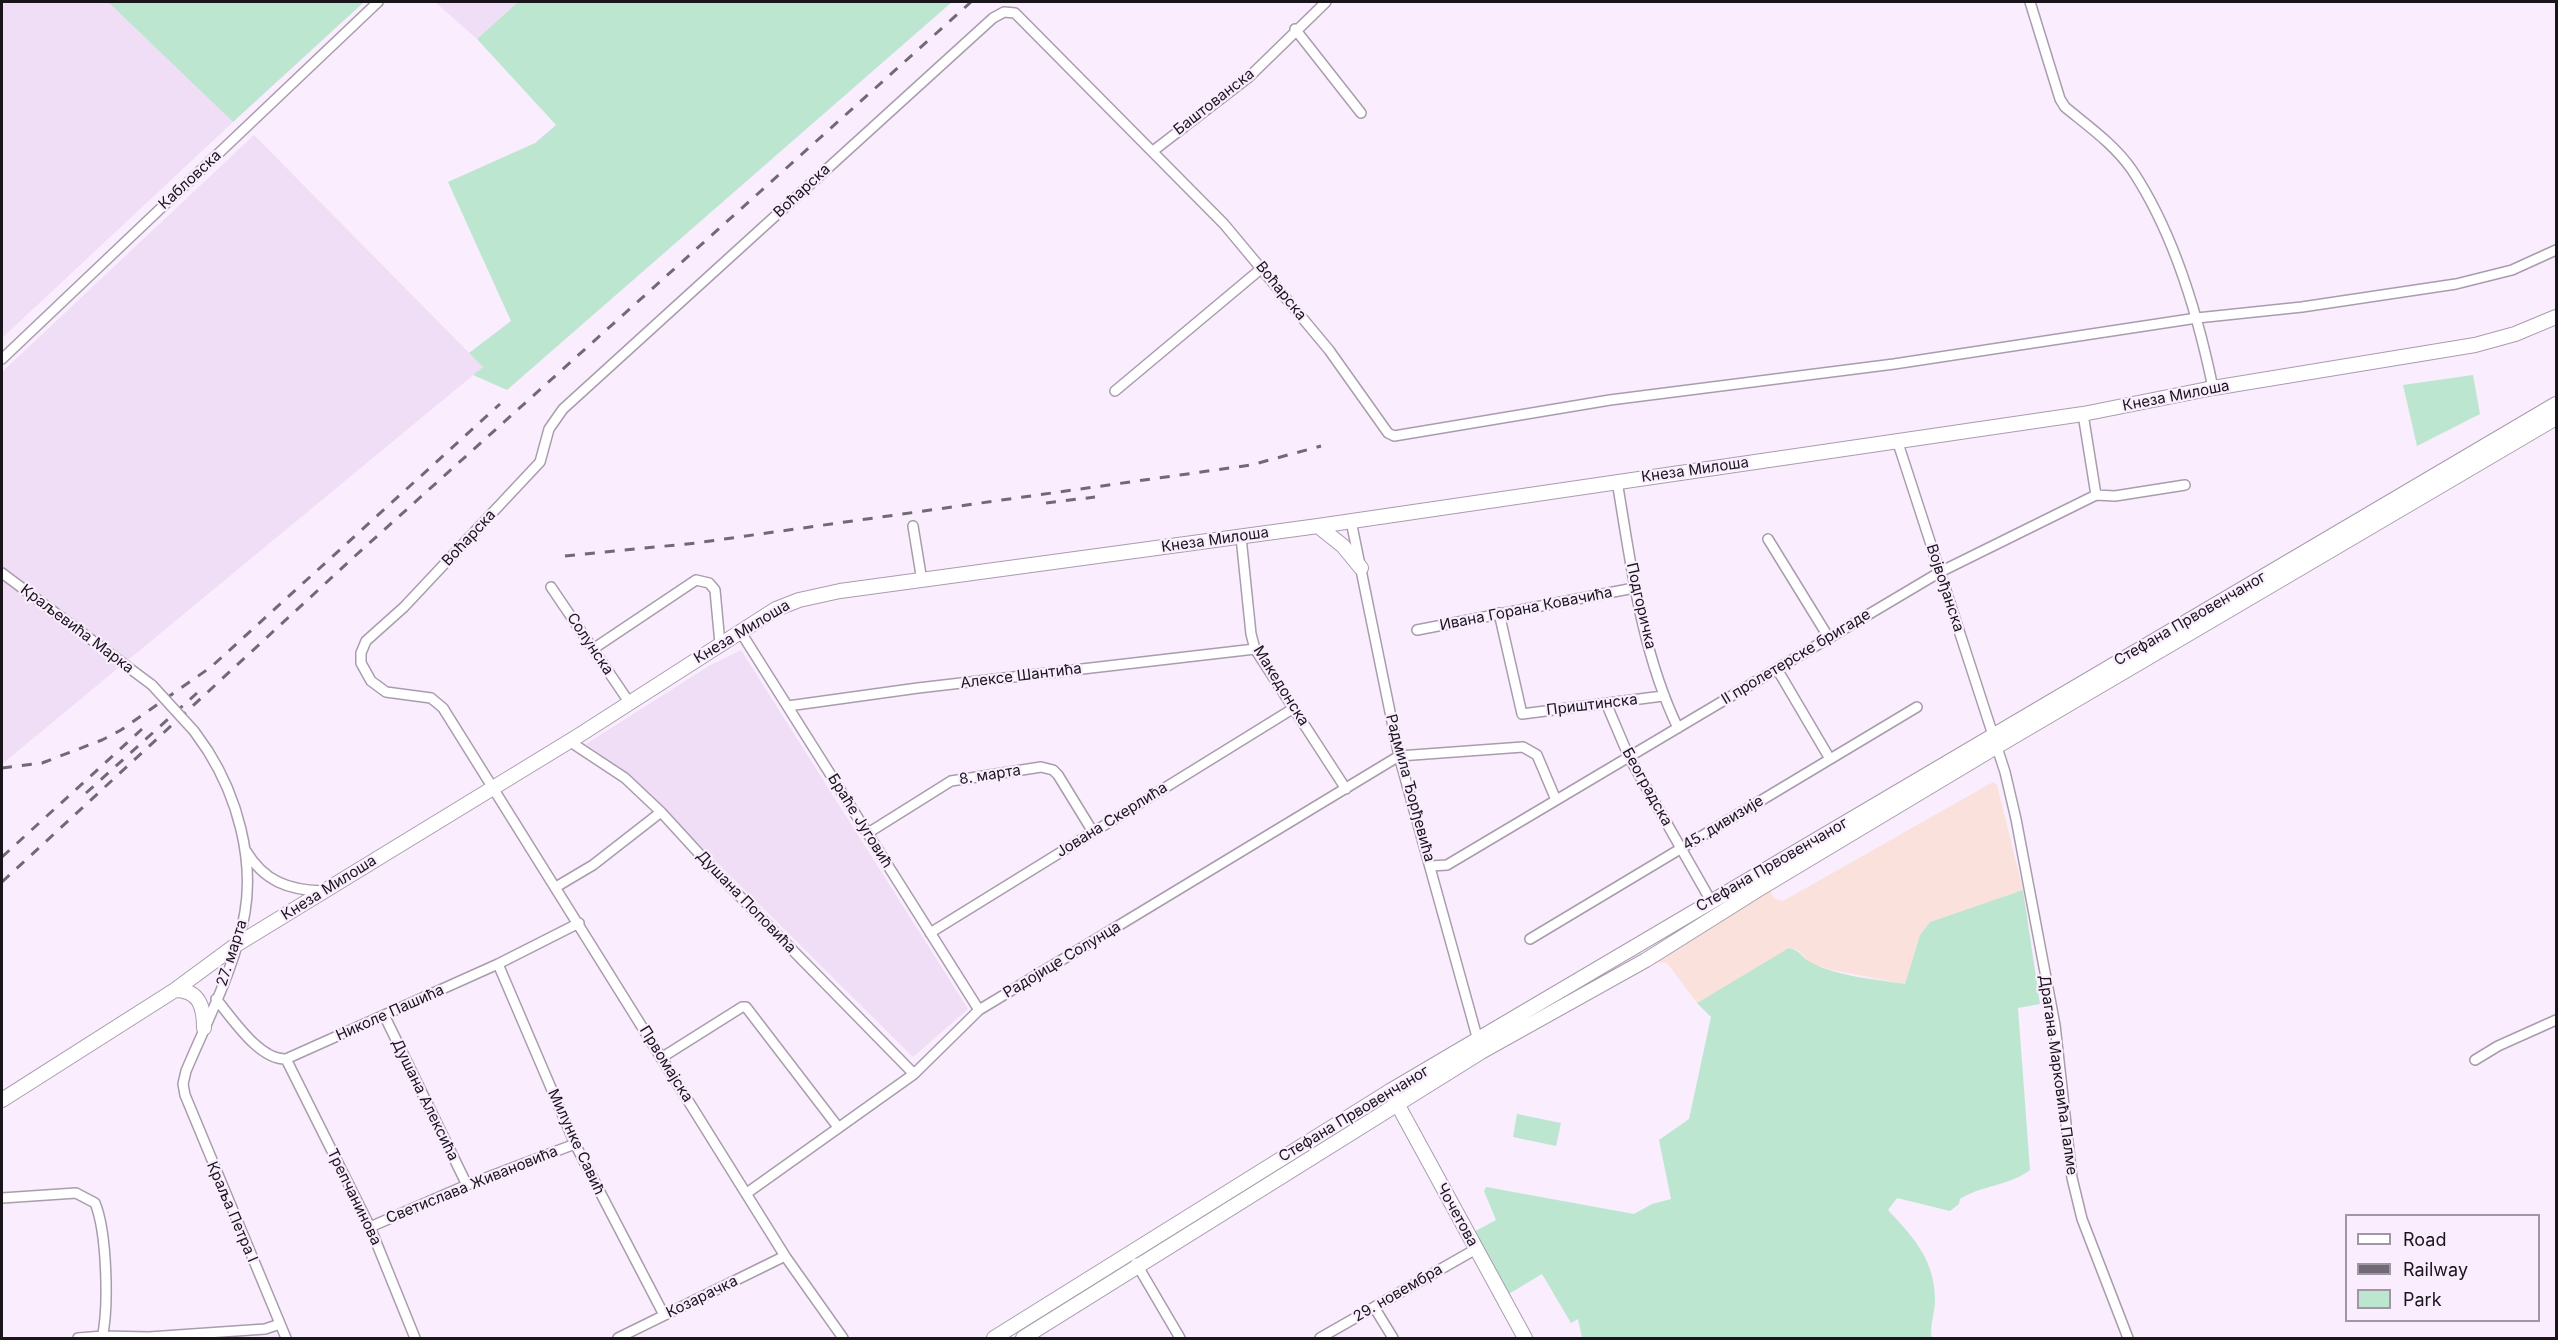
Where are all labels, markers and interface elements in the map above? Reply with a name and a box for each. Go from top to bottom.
street label: Баштованска [1170,65,1258,139]
street label: Кабловска [155,147,225,213]
street label: Воћарска [770,160,834,222]
street label: Воћарска [1252,258,1310,324]
street label: Кнеза Милоша [2121,377,2231,415]
street label: Кнеза Милоша [1640,454,1750,486]
street label: Воћарска [438,506,500,570]
street label: Кнеза Милоша [1160,524,1270,556]
street label: Војвођанска [1922,542,1968,634]
street label: Подгоричка [1622,561,1660,651]
street label: Стефана Првовенчаног [2111,568,2269,670]
street label: Краљевића Марка [17,581,137,677]
street label: Ивана Горана Ковачића [1438,583,1614,635]
street label: Кнеза Милоша [691,596,793,668]
street label: II пролетерске бригаде [1718,605,1874,709]
street label: Солунска [563,610,617,678]
street label: Македонска [1249,643,1313,729]
street label: Алексе Шантића [959,660,1083,692]
street label: Приштинска [1545,690,1639,720]
street label: Радмила Ђорђевића [1382,712,1438,864]
street label: Београдска [1618,745,1676,829]
street label: 8. марта [958,761,1022,789]
street label: Браће Југовић [824,771,896,871]
street label: Јована Скерлића [1053,779,1171,861]
street label: 45. дивизије [1679,792,1767,854]
street label: Стефана Првовенчаног [1693,814,1851,916]
street label: Душана Поповића [692,847,800,957]
street label: Кнеза Милоша [278,852,380,924]
street label: 27. марта [213,917,251,989]
street label: Радојице Солунца [1000,918,1124,1002]
street label: Драгана Марковића Палме [2035,974,2081,1176]
street label: Николе Пашића [333,981,447,1045]
street label: Првомајска [635,1023,697,1105]
street label: Душана Алексића [388,1036,462,1164]
street label: Стефана Првовенчаног [1276,1062,1432,1166]
street label: Милунке Савић [544,1086,608,1198]
street label: Светислава Живановића [383,1142,561,1228]
street label: Трепчанинова [323,1146,385,1248]
street label: Краља Петра I [203,1159,261,1265]
street label: Чочетова [1432,1180,1482,1250]
legend [2345,1214,2540,1322]
text: Road [2403,1229,2446,1250]
text: Railway [2403,1259,2468,1280]
street label: 29. новембра [1350,1260,1446,1326]
street label: Козарачка [663,1272,741,1322]
text: Park [2403,1289,2442,1310]

